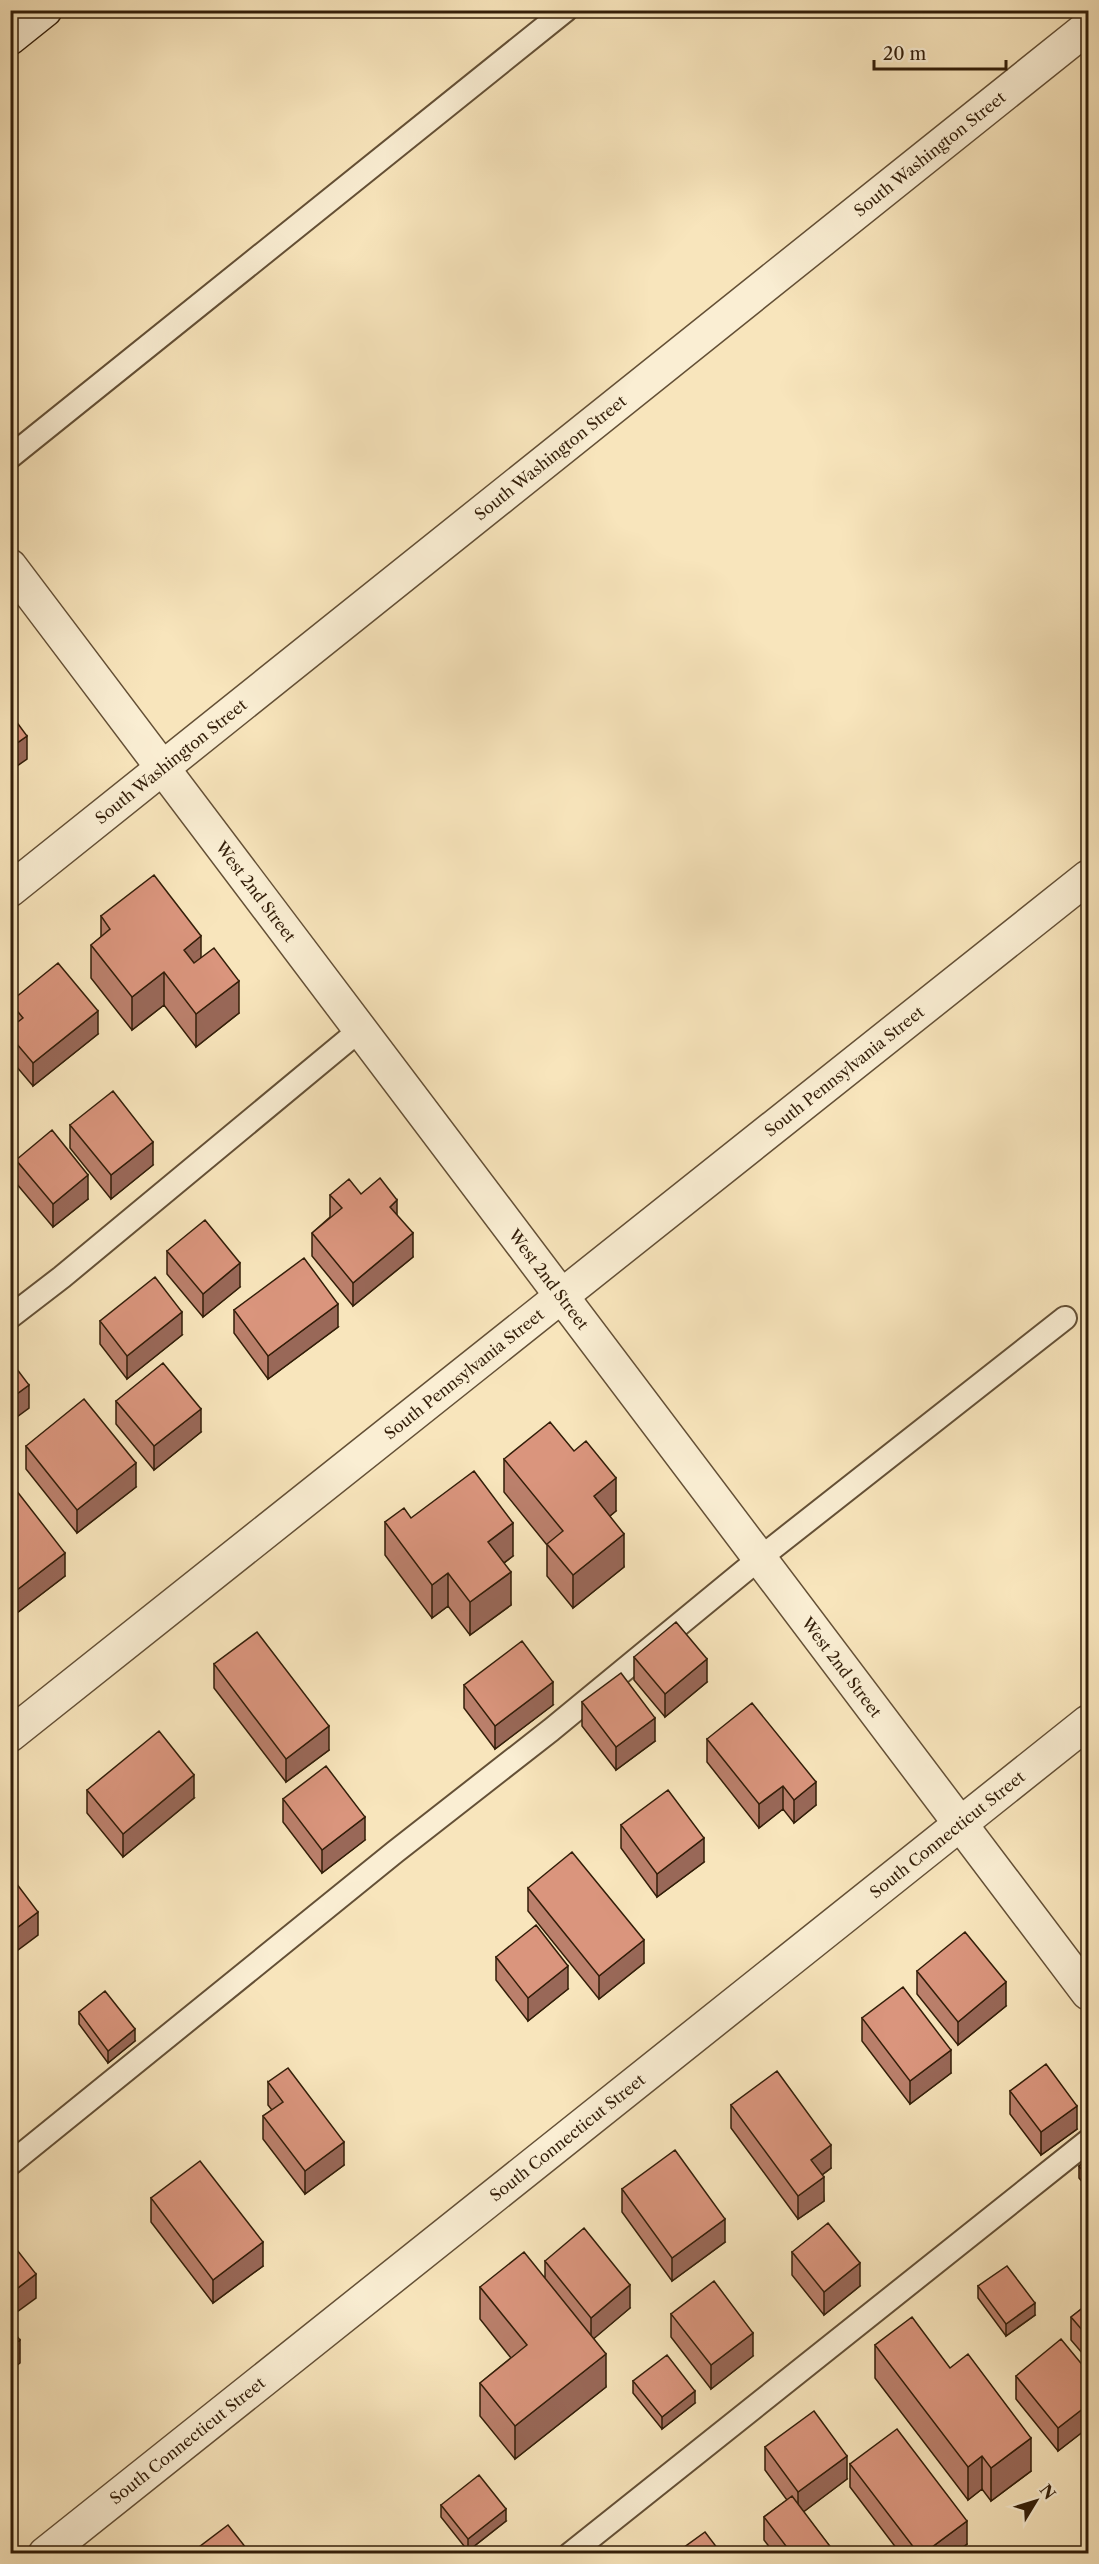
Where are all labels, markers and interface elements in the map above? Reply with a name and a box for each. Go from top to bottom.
scale bar [874,33,1006,71]
text: 20 m [883,43,927,65]
street label: South Washington Street [850,87,1010,221]
street label: South Washington Street [470,391,630,524]
street label: South Washington Street [91,694,251,828]
street label: West 2nd Street [211,837,300,946]
street label: South Pennsylvania Street [760,1001,928,1141]
street label: West 2nd Street [504,1224,593,1334]
street label: South Pennsylvania Street [380,1304,548,1443]
street label: West 2nd Street [797,1612,886,1722]
street label: South Connecticut Street [865,1766,1029,1902]
street label: South Connecticut Street [486,2069,649,2205]
street label: South Connecticut Street [106,2372,269,2508]
north arrow [1006,2471,1066,2531]
text: N [1036,2480,1060,2503]

